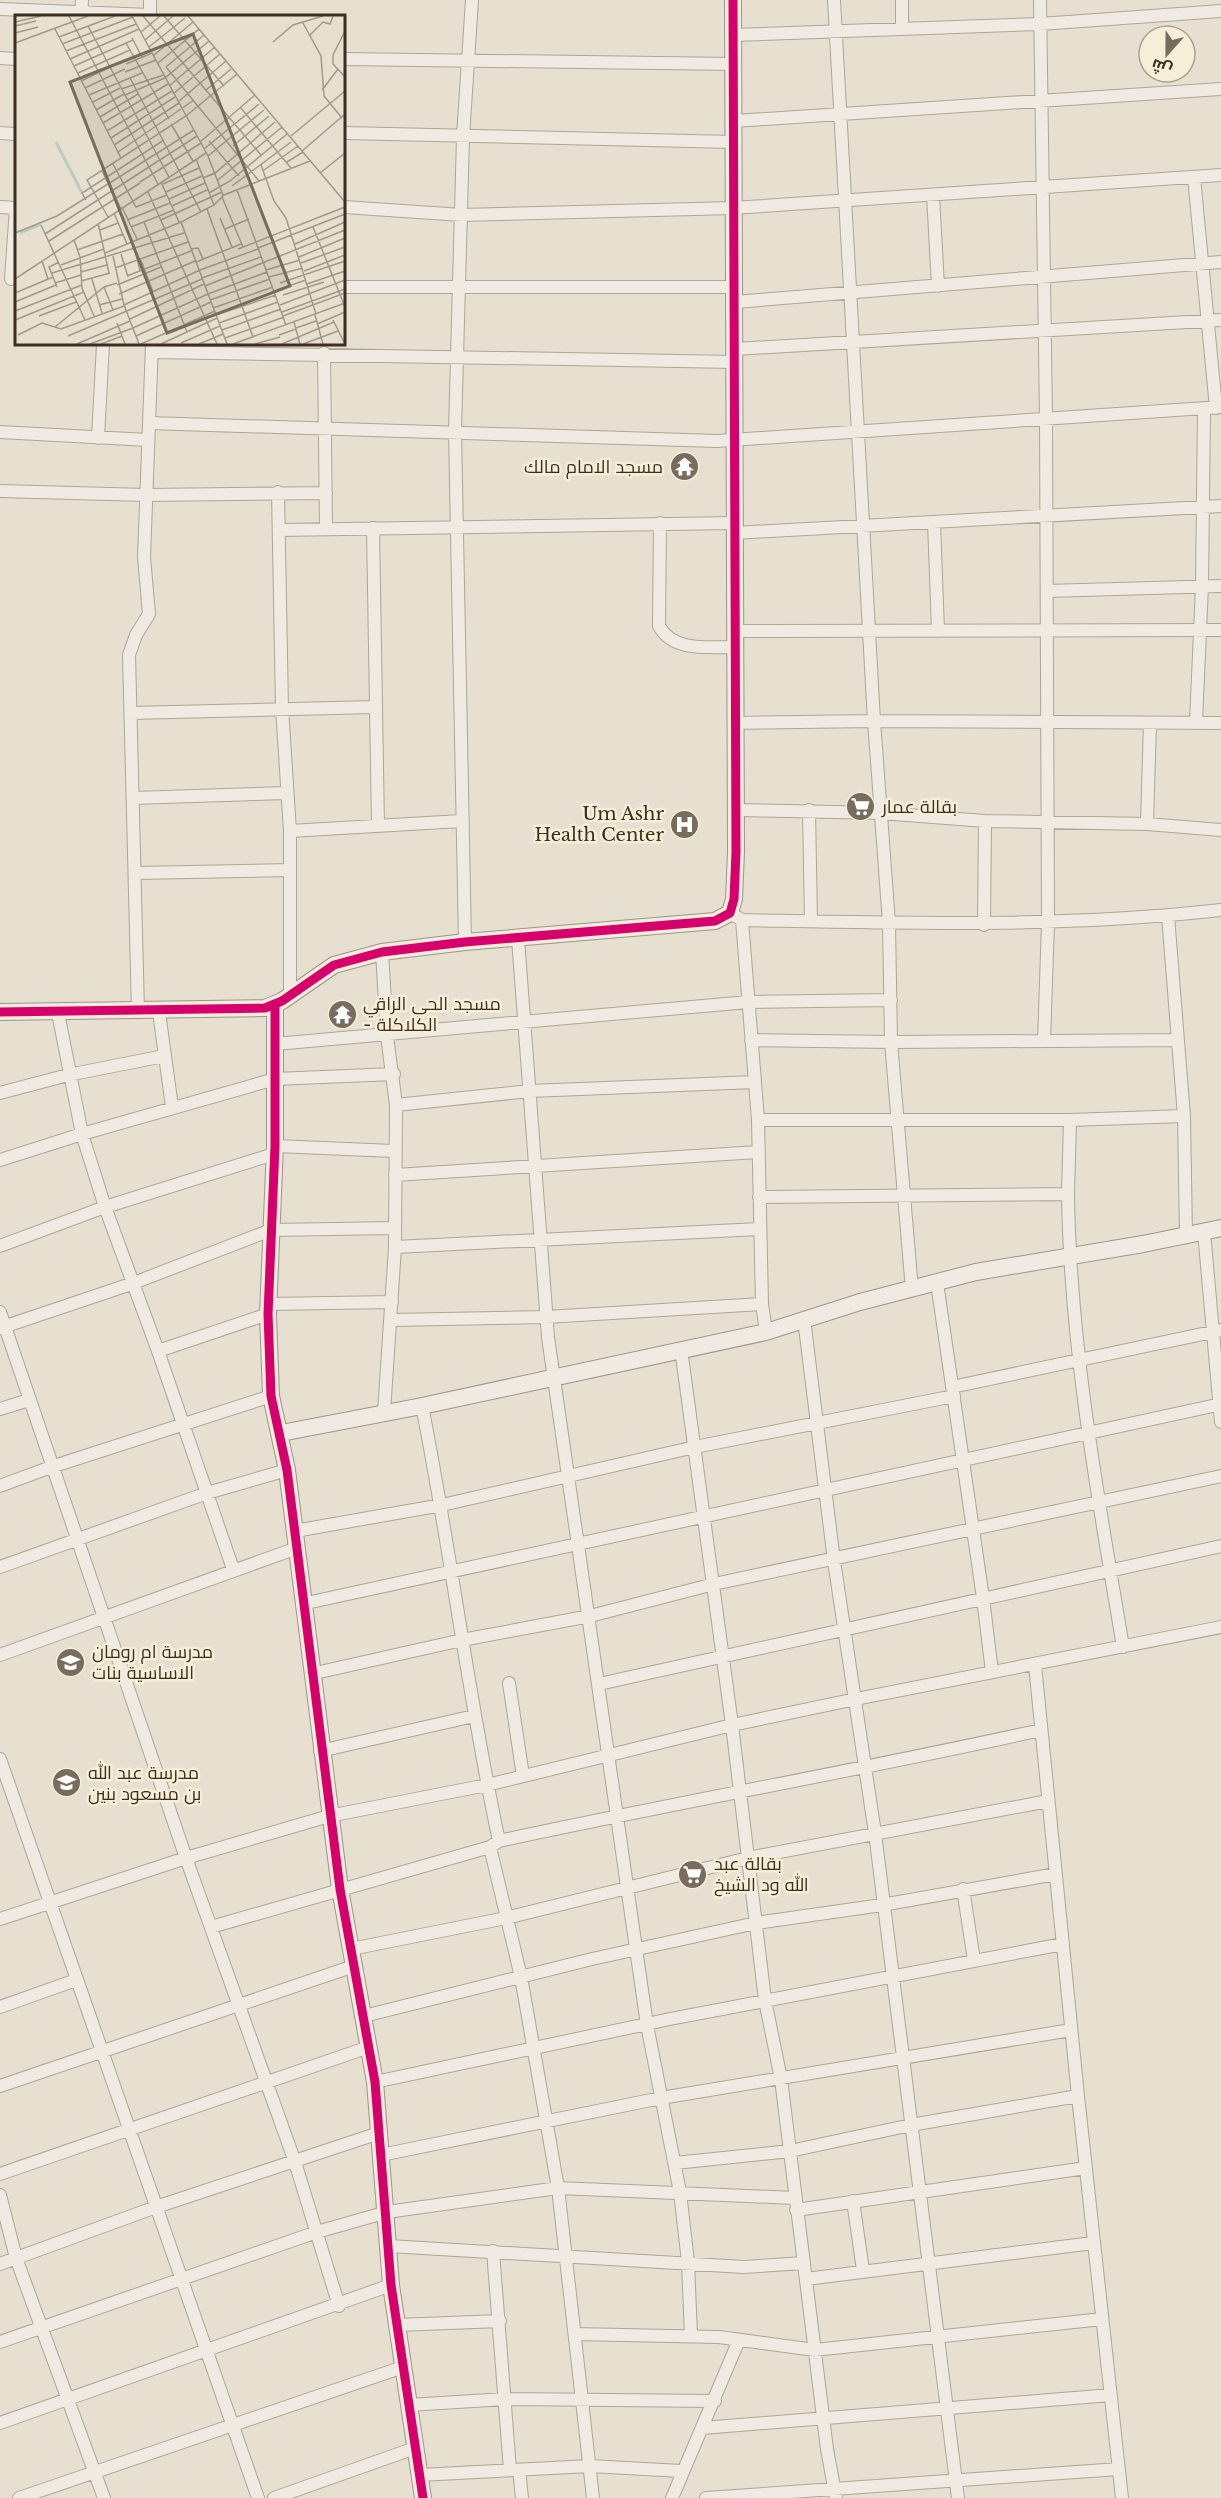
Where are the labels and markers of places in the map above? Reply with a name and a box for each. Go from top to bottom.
temple icon: مسجد الامام مالك [668,451,700,483]
place label: مسجد الامام مالك [524,456,663,479]
supermarket icon: بقالة عمار [845,791,877,823]
place label: بقالة عمار [881,796,957,818]
place label: Um Ashr Health Center [534,803,664,846]
hospital icon: Um Ashr Health Center [669,808,701,840]
place label: مسجد الحي الراقي - الكلاكلة [363,993,501,1036]
temple icon: مسجد الحي الراقي - الكلاكلة [326,998,358,1030]
place label: مدرسة ام رومان الاساسية بنات [92,1641,213,1684]
school or university icon: مدرسة ام رومان الاساسية بنات [55,1646,87,1678]
place label: مدرسة عبد الله بن مسعود بنين [88,1761,201,1805]
school or university icon: مدرسة عبد الله بن مسعود بنين [51,1767,83,1799]
place label: بقالة عبد الله ود الشيخ [714,1853,809,1897]
supermarket icon: بقالة عبد الله ود الشيخ [677,1858,709,1890]

